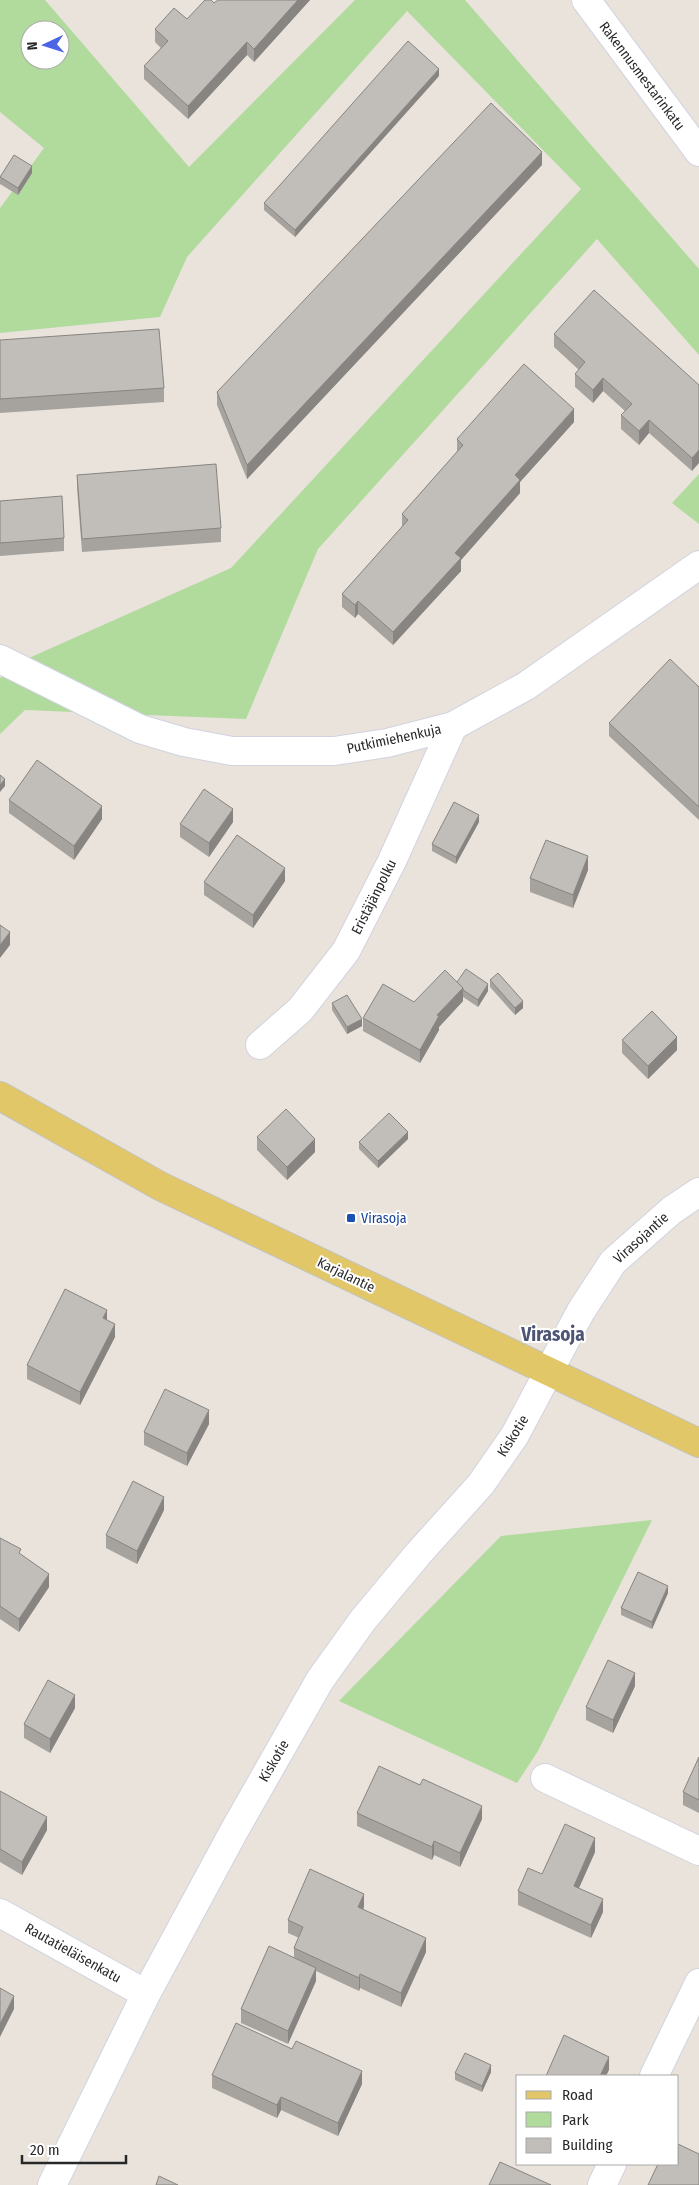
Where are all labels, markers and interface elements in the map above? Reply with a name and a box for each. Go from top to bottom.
street label: Rakennusmestarinkatu [596,18,688,134]
north arrow [20,20,70,70]
text: N [24,41,41,51]
street label: Putkimiehenkuja [345,721,443,757]
street label: Eristäjänpolku [348,857,400,937]
street label: Virasojantie [610,1209,672,1267]
place label: Virasoja [361,1210,407,1227]
marker: Virasoja [345,1212,357,1224]
street label: Karjalantie [314,1254,378,1296]
district label: Virasoja [520,1323,585,1346]
street label: Kiskotie [494,1412,532,1460]
street label: Kiskotie [255,1737,293,1785]
street label: Rautatieläisenkatu [22,1920,124,1986]
legend [516,2075,679,2165]
text: Road [562,2086,593,2104]
text: Park [562,2111,589,2129]
scale bar [22,2132,126,2164]
text: Building [562,2136,613,2154]
text: 20 m [30,2141,60,2159]

